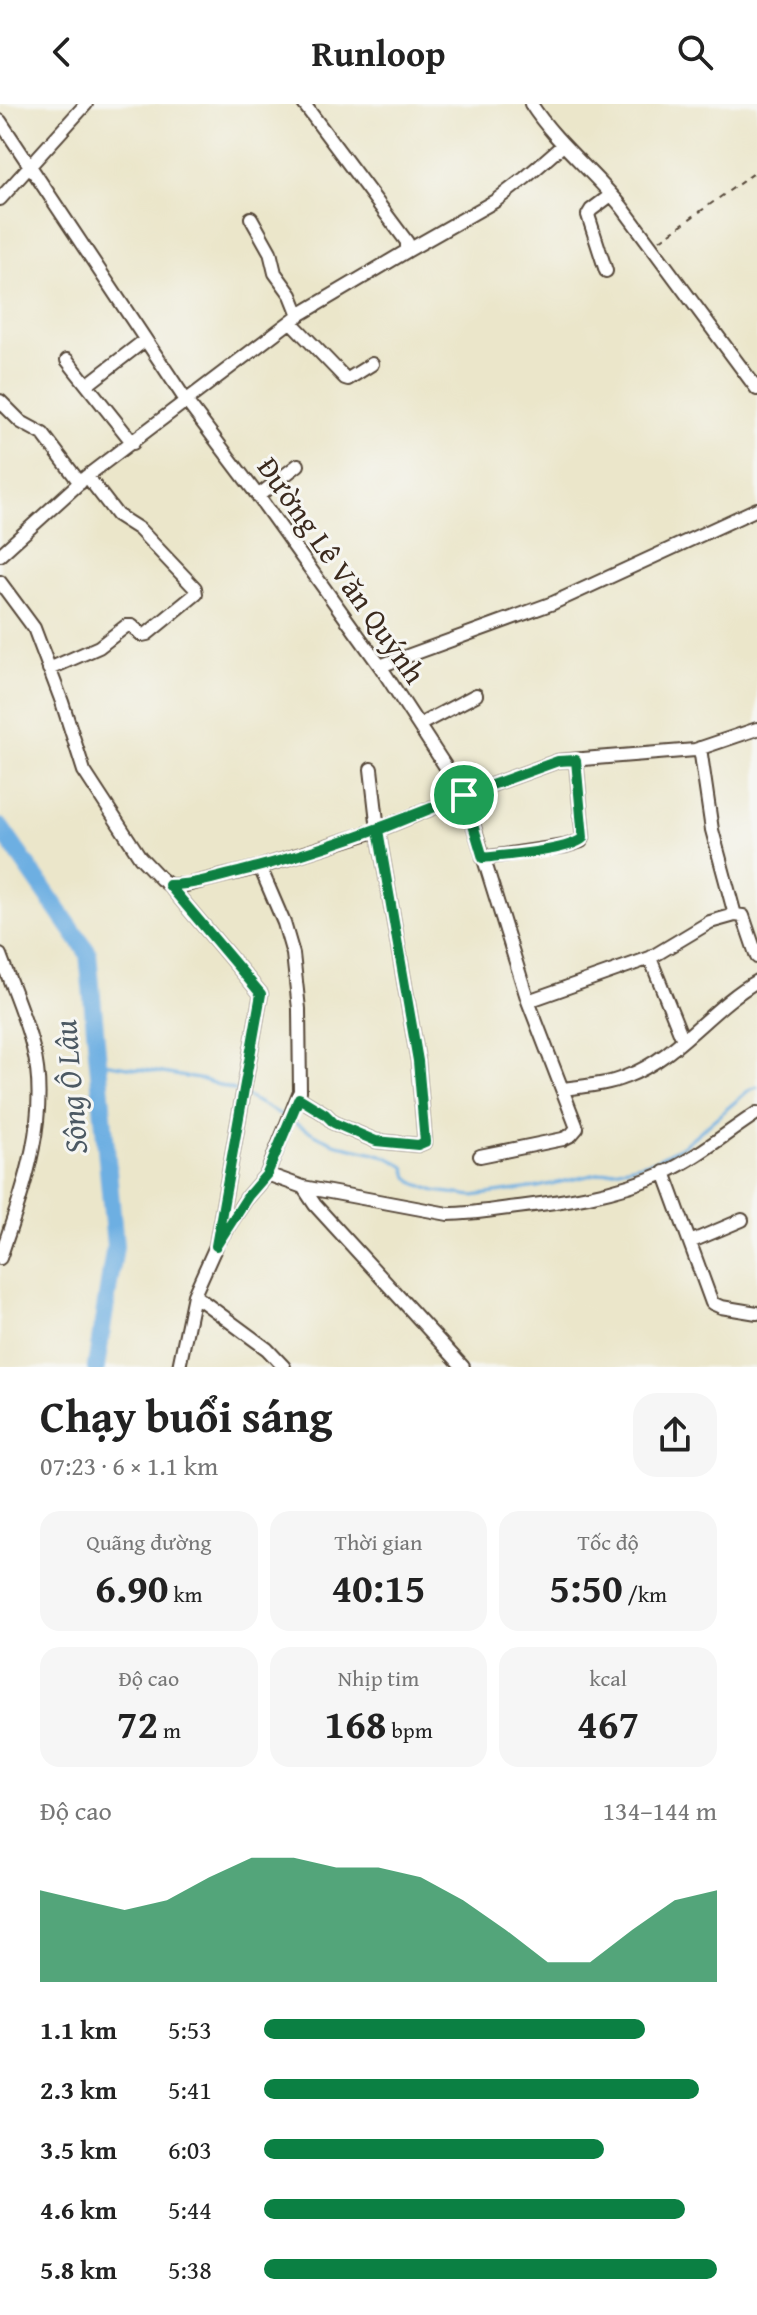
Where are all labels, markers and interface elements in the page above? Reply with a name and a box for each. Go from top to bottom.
text: Runloop [311,26,446,79]
icon: back [40,30,84,74]
icon: search [673,30,717,74]
street label: Đường Lê Văn Quýnh [247,448,437,692]
pin [430,761,498,829]
icon: arrive [442,773,486,817]
water label: Sông Ô Lâu [41,1018,99,1156]
text: Chạy buổi sáng [40,1384,332,1448]
button: share [633,1393,717,1477]
text: 07:23 · 6 × 1.1 km [40,1446,218,1485]
text: Quãng đường [86,1526,211,1558]
text: Thời gian [335,1526,422,1558]
text: Tốc độ [578,1526,639,1558]
text: 6.90 [95,1558,169,1617]
text: 40:15 [331,1558,426,1617]
text: 5:50 [549,1558,623,1617]
text: km [169,1578,203,1610]
text: /km [623,1578,667,1610]
text: Độ cao [118,1662,179,1694]
text: Nhịp tim [338,1662,419,1694]
text: kcal [589,1662,627,1694]
text: 72 [117,1694,158,1753]
text: 168 [324,1694,387,1753]
text: 467 [577,1694,639,1753]
text: m [158,1714,181,1746]
text: bpm [387,1714,433,1746]
text: Độ cao [40,1791,112,1830]
text: 134–144 m [603,1791,717,1830]
text: 1.1 km [40,2010,117,2049]
text: 5:53 [168,2010,212,2049]
text: 2.3 km [40,2070,117,2109]
text: 5:41 [168,2070,212,2109]
text: 3.5 km [40,2130,117,2169]
text: 6:03 [168,2130,212,2169]
text: 4.6 km [40,2190,117,2229]
text: 5:44 [168,2190,212,2229]
text: 5.8 km [40,2250,117,2289]
text: 5:38 [168,2250,212,2289]

